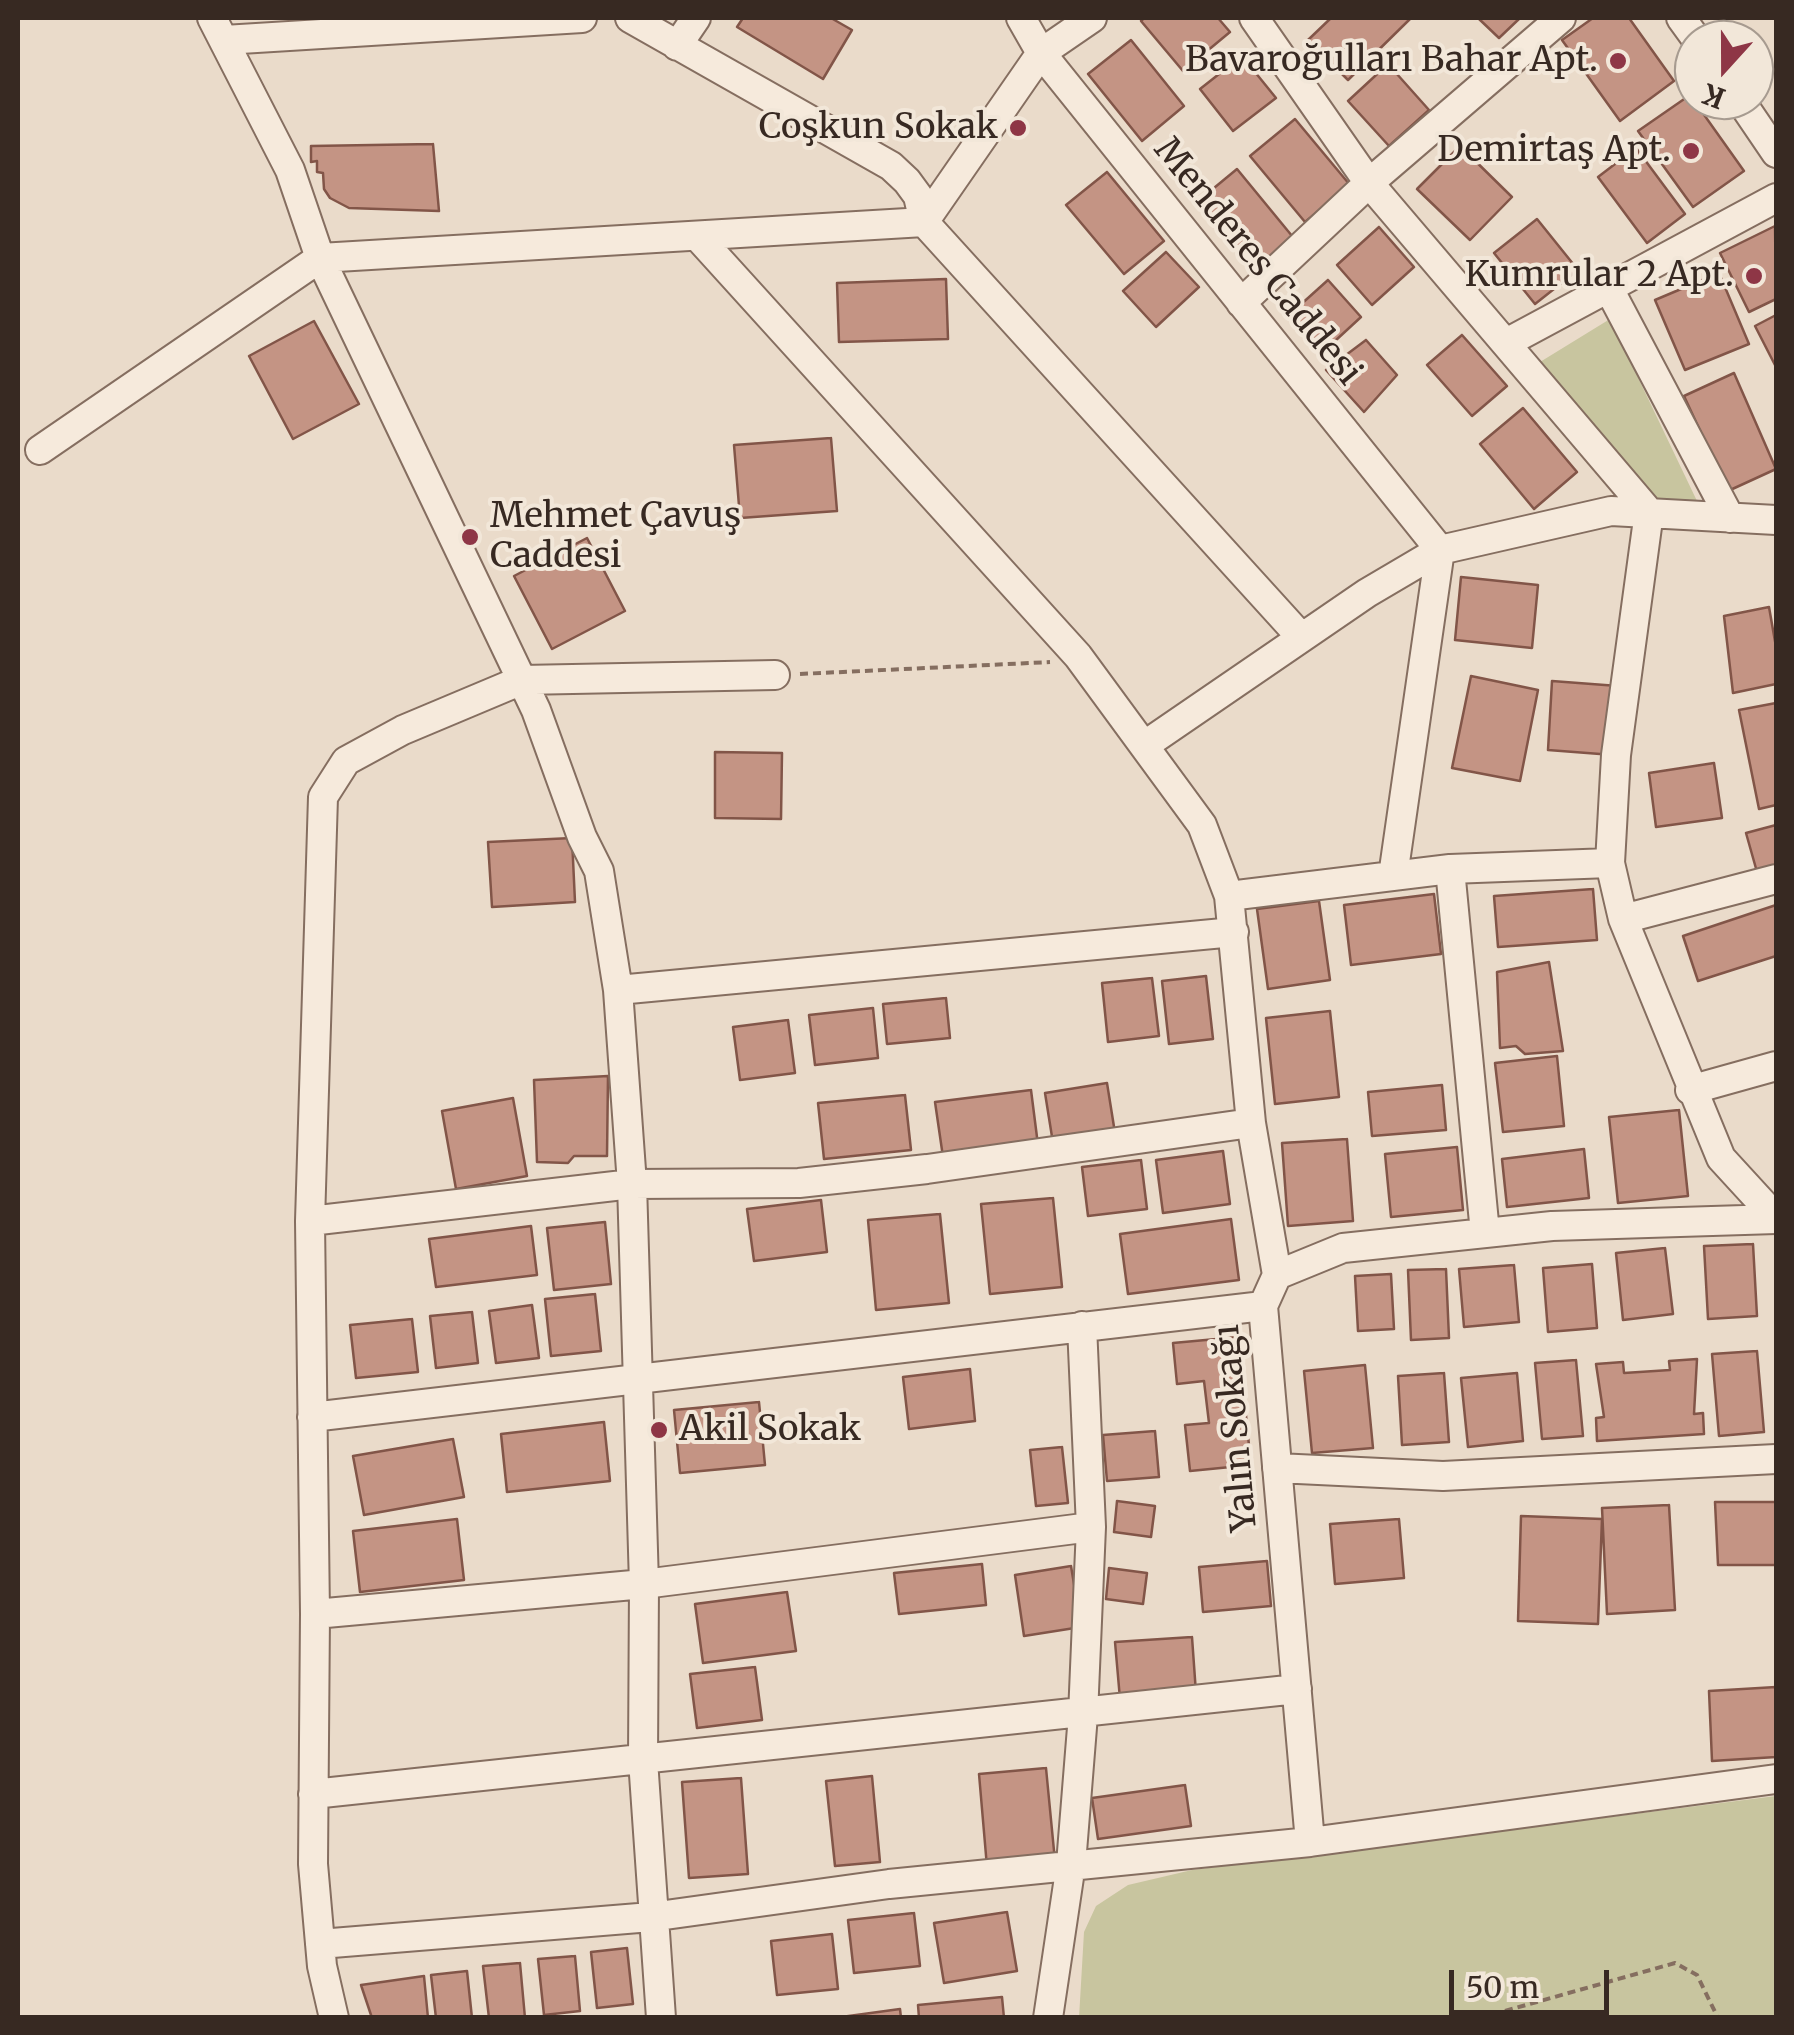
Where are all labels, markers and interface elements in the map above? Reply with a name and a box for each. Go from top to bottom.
north arrow [1674,20,1774,120]
place label: Bavaroğulları Bahar Apt. [1185,40,1598,82]
marker: Bavaroğulları Bahar Apt. [1607,50,1629,72]
text: K [1698,76,1730,117]
place label: Coşkun Sokak [759,107,998,149]
marker: Coşkun Sokak [1007,117,1029,139]
street label: Menderes Caddesi [1144,130,1370,394]
place label: Demirtaş Apt. [1437,130,1671,172]
marker: Demirtaş Apt. [1680,140,1702,162]
place label: Kumrular 2 Apt. [1465,255,1734,297]
marker: Kumrular 2 Apt. [1743,265,1765,287]
place label: Mehmet Çavuş Caddesi [490,496,741,578]
marker: Mehmet Çavuş Caddesi [459,526,481,548]
street label: Yalın Sokağı [1207,1323,1267,1533]
place label: Akil Sokak [679,1409,861,1451]
marker: Akil Sokak [648,1419,670,1441]
scale bar [1454,1950,1614,2012]
text: 50 m [1466,1968,1539,2006]

